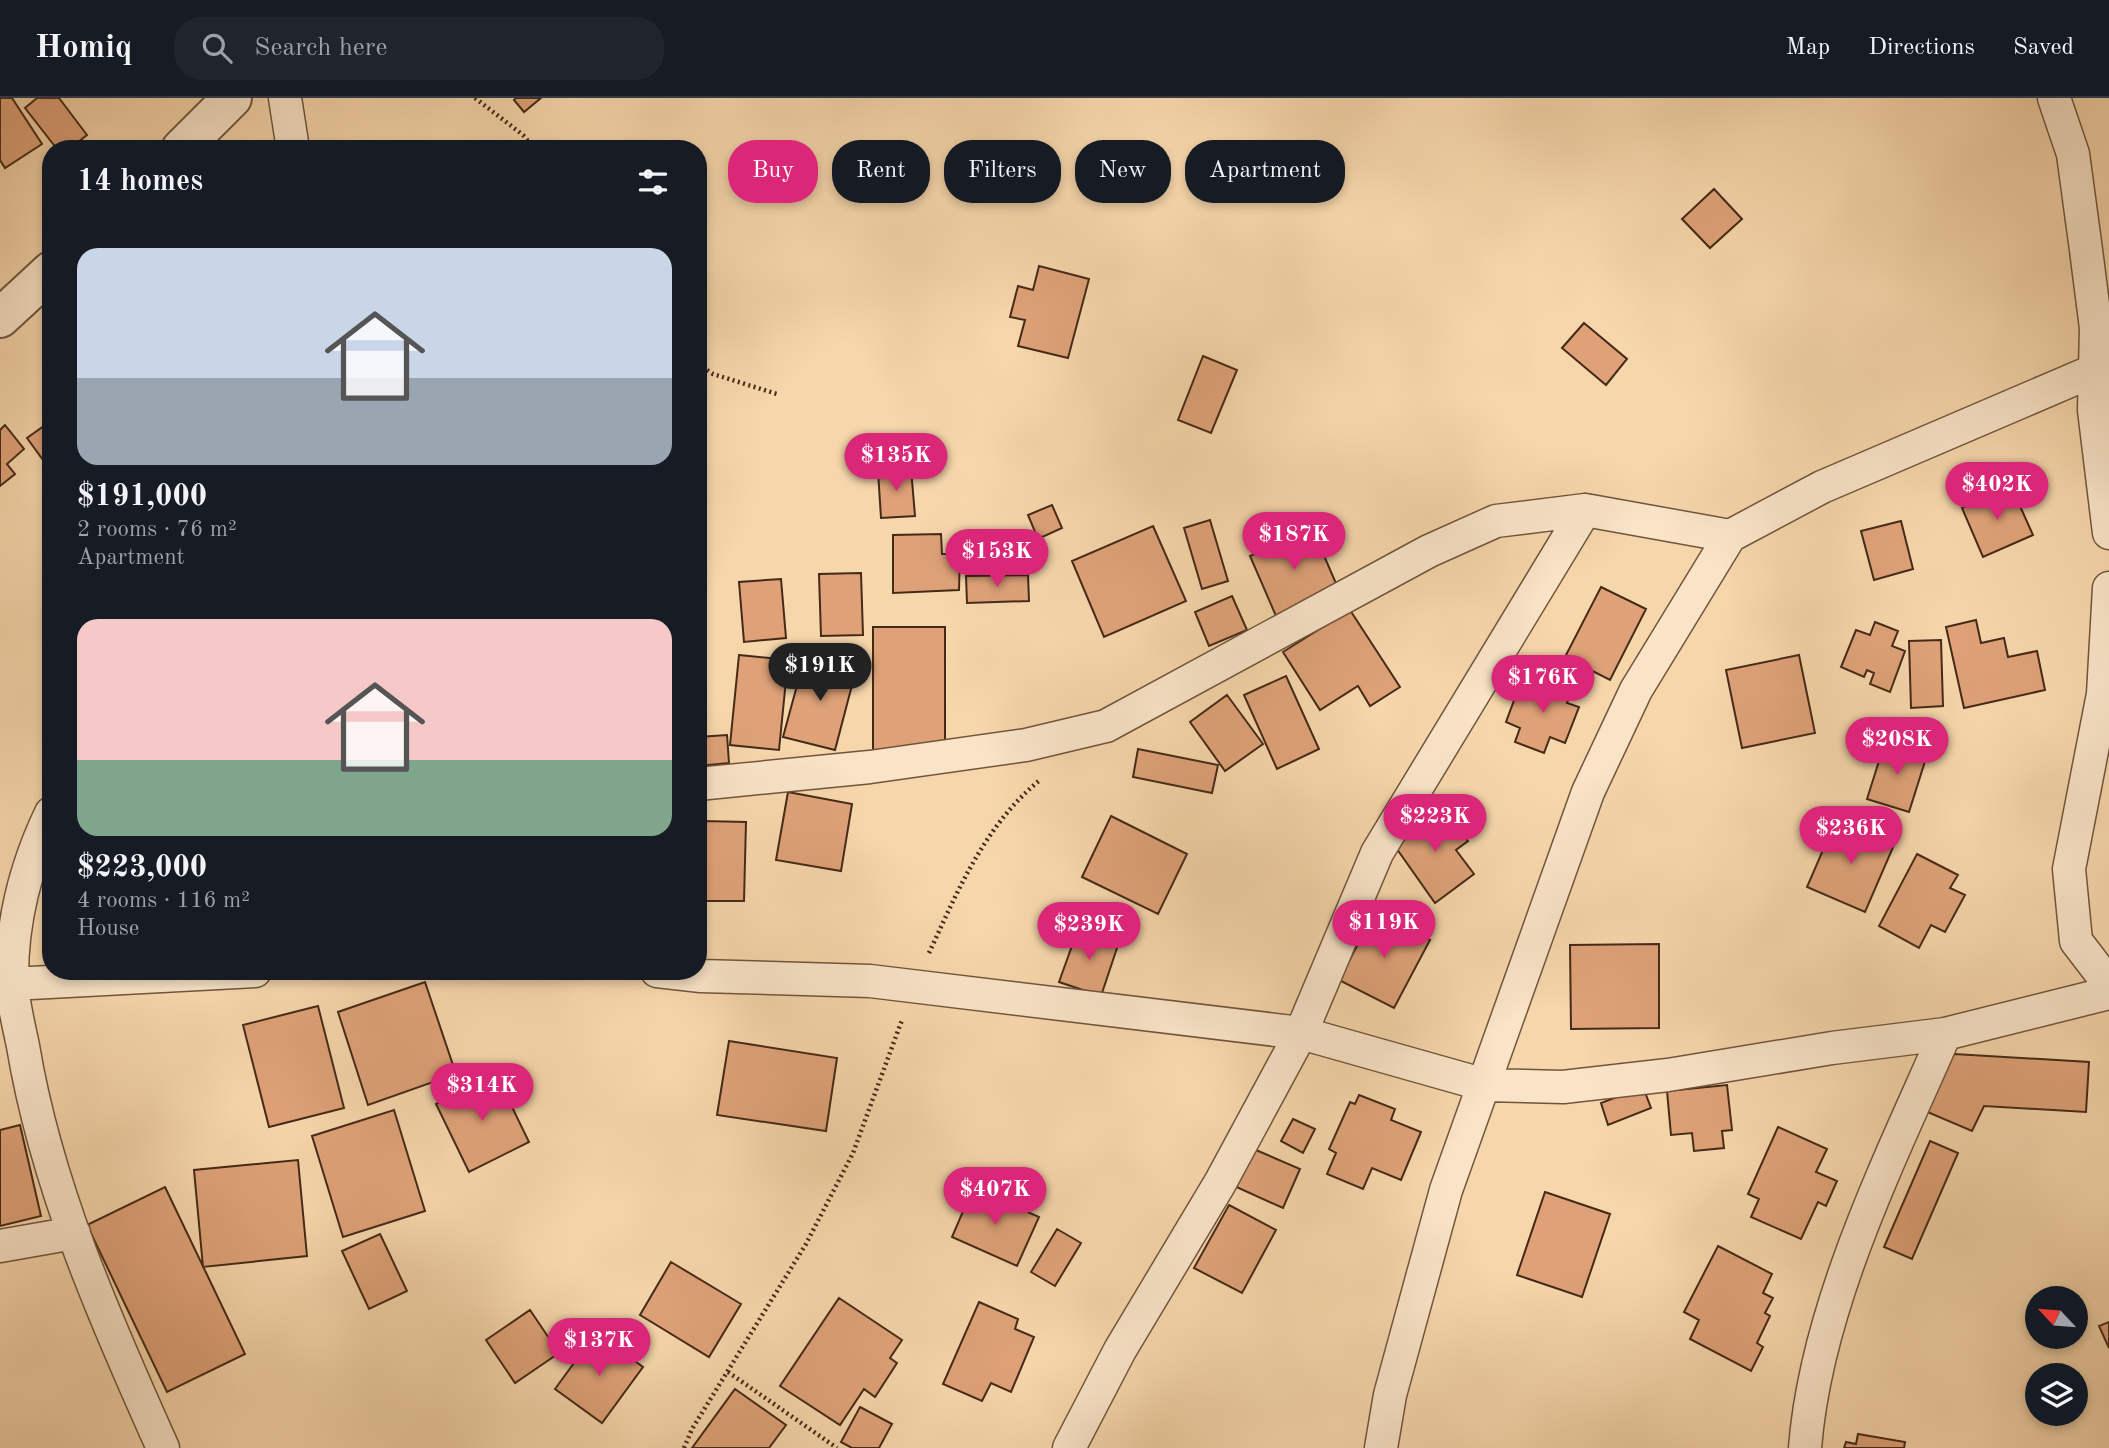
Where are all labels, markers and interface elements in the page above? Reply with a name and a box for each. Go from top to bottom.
search box [174,17,664,80]
icon: search [198,29,236,67]
text: Homiq [35,32,132,65]
text: Search here [254,35,387,61]
text: Map [1786,36,1830,60]
text: Directions [1868,36,1975,60]
text: Saved [2013,36,2074,60]
chip: Buy [728,140,818,203]
chip: Rent [832,140,930,203]
chip: Filters [944,140,1061,203]
chip: New [1075,140,1171,203]
chip: Apartment [1185,140,1345,203]
icon: filters [634,163,672,201]
text: 14 homes [77,167,203,197]
icon: home [312,293,438,419]
pin: $135K [847,434,945,493]
text: $135K [860,444,932,467]
pin: $402K [1948,462,2046,522]
text: $402K [1961,473,2033,496]
text: $191,000 [77,482,207,512]
pin: $187K [1245,512,1343,572]
text: 2 rooms · 76 m² [77,518,237,541]
text: $187K [1258,523,1330,546]
pin: $153K [948,530,1046,589]
text: $153K [961,540,1033,563]
text: Apartment [77,546,185,569]
pin: $191K [771,644,869,703]
text: $191K [784,654,856,677]
pin: $176K [1494,656,1592,715]
icon: home [312,664,438,790]
text: $176K [1507,666,1579,689]
pin: $208K [1848,718,1946,777]
text: $208K [1861,728,1933,751]
pin: $223K [1386,794,1484,854]
text: $223K [1399,805,1471,828]
pin: $236K [1802,806,1900,866]
text: $236K [1815,817,1887,840]
text: $223,000 [77,853,207,883]
text: 4 rooms · 116 m² [77,889,250,912]
pin: $119K [1335,900,1433,960]
pin: $239K [1040,902,1138,962]
text: $119K [1348,911,1420,934]
text: $239K [1053,913,1125,936]
text: House [77,917,139,940]
pin: $314K [433,1063,531,1123]
text: $314K [446,1074,518,1097]
pin: $407K [946,1168,1044,1227]
text: $407K [959,1178,1031,1201]
north arrow [2025,1286,2088,1349]
map controls [2025,1286,2088,1426]
pin: $137K [550,1318,648,1378]
text: $137K [563,1329,635,1352]
button: layers [2025,1363,2088,1426]

